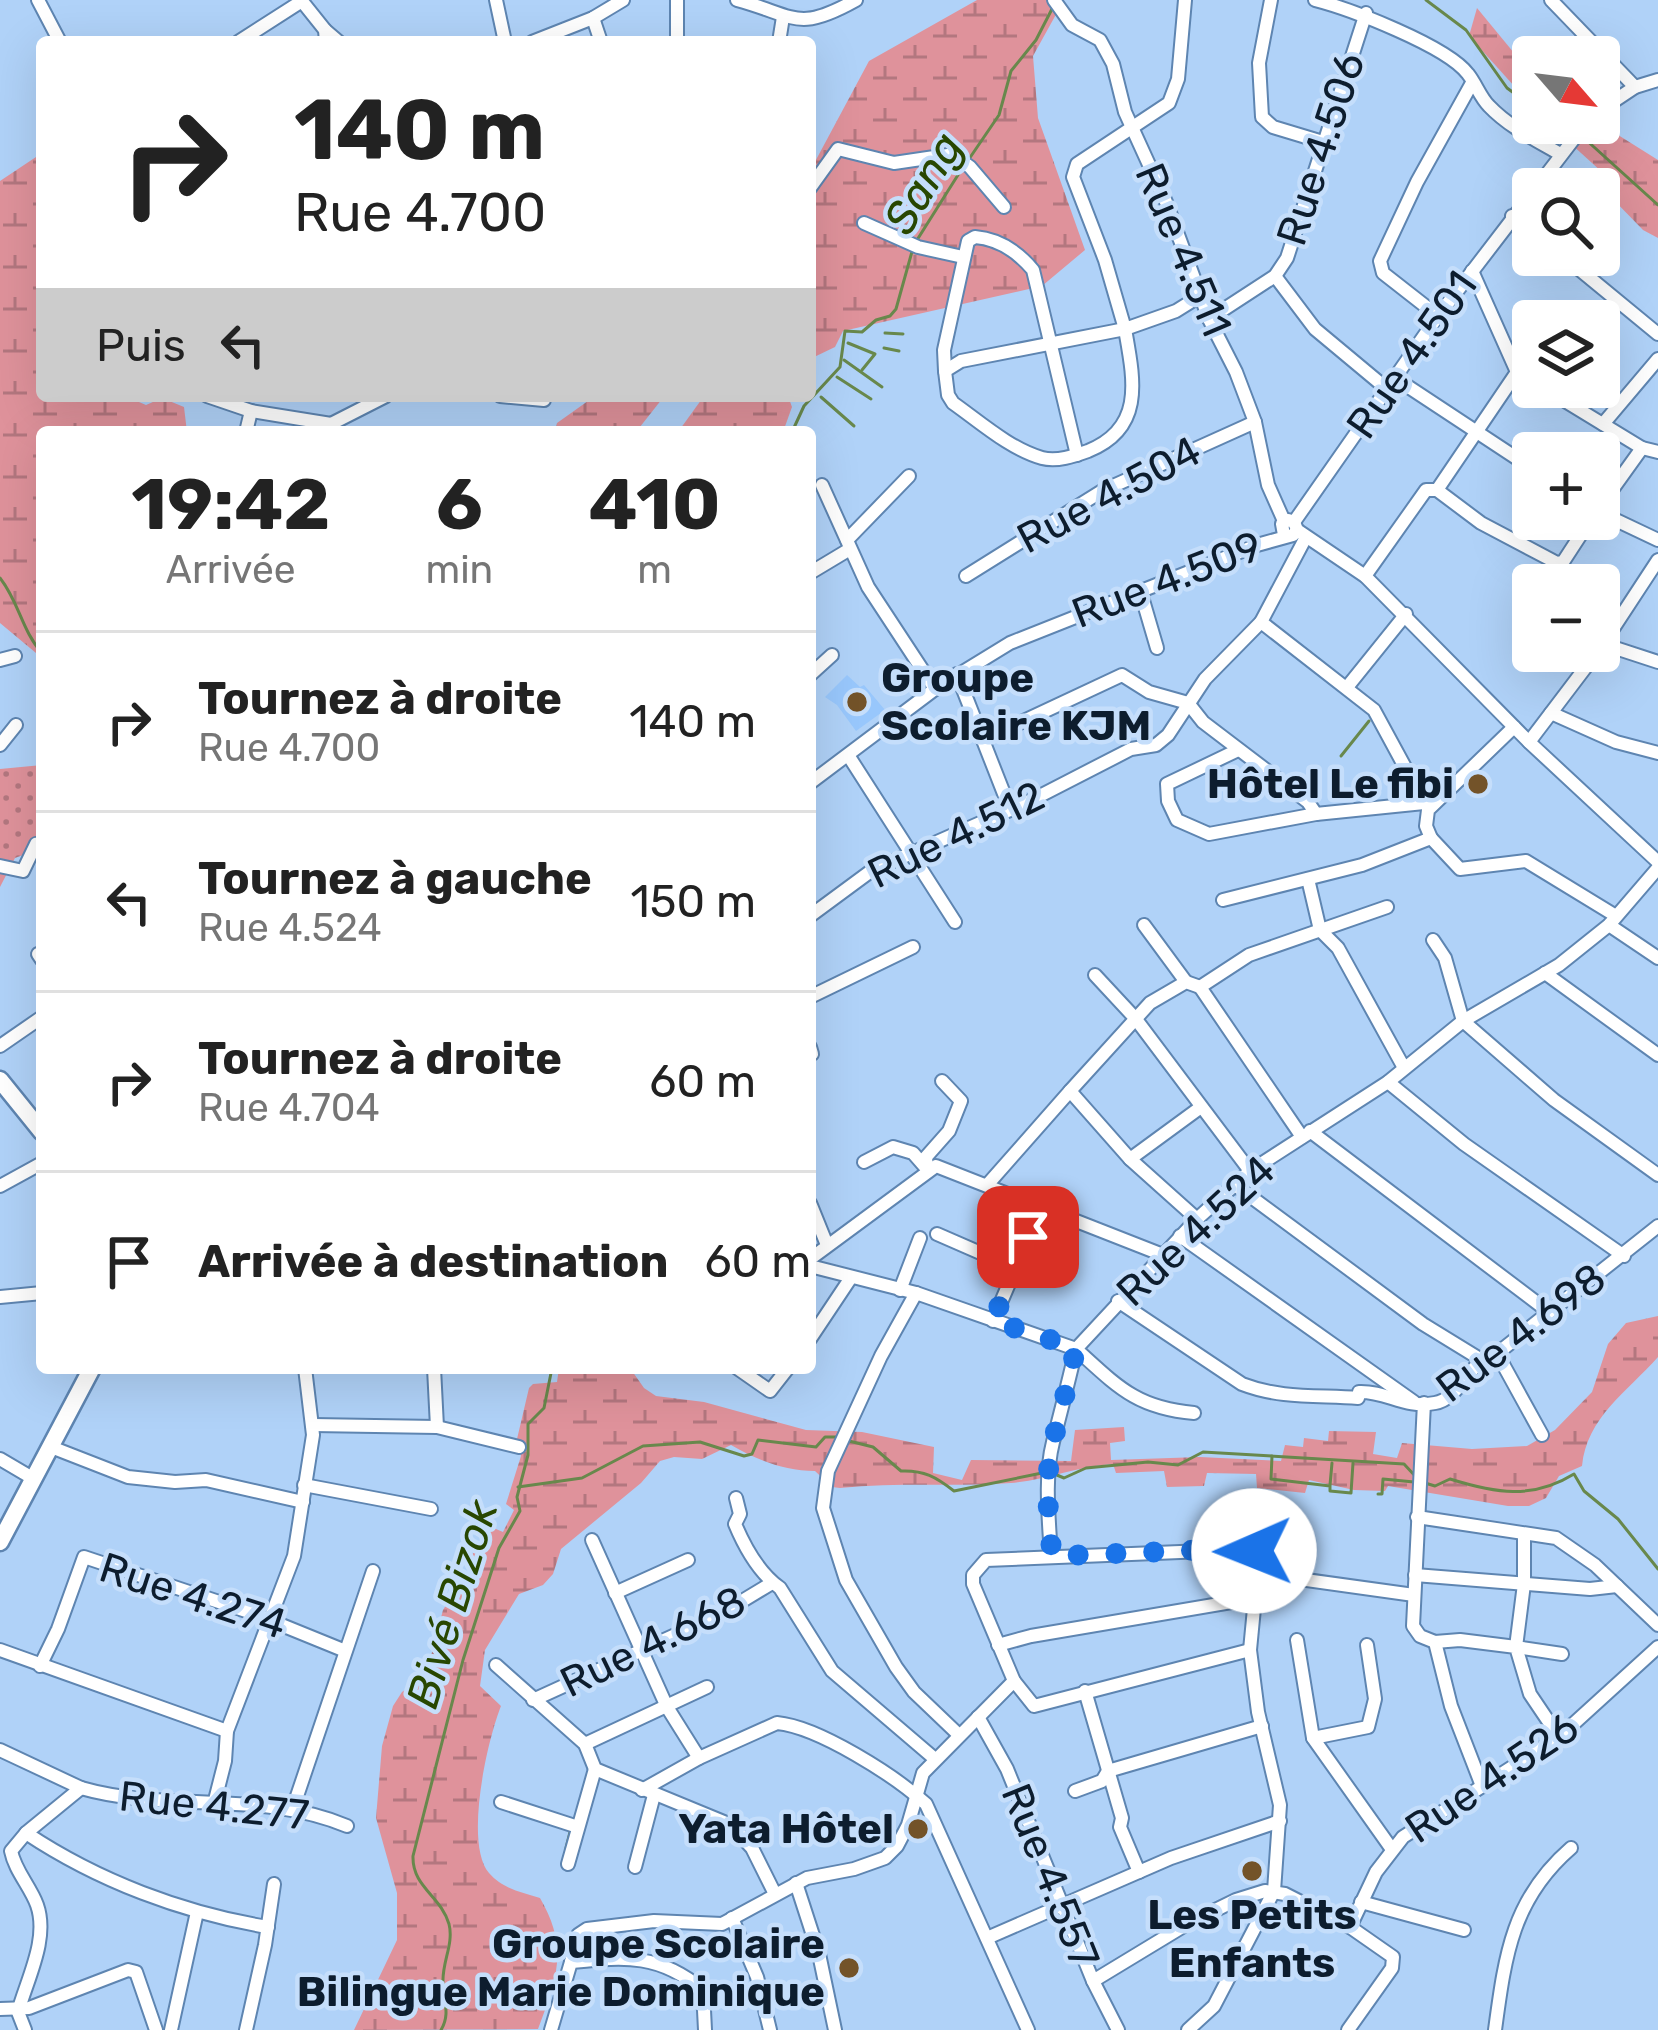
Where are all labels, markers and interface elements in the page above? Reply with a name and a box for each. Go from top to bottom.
north arrow [1512,36,1620,144]
map controls [1512,36,1620,672]
street label: Rue 4.506 [1266,46,1376,252]
text: 140 m [294,80,545,180]
icon: right [96,84,252,240]
water label: Sang [872,123,974,243]
street label: Rue 4.511 [1124,156,1242,344]
button: search [1512,168,1620,276]
text: Rue 4.700 [294,181,546,245]
street label: Rue 4.501 [1336,262,1488,448]
button: layers [1512,300,1620,408]
icon: left [210,312,276,378]
text: Puis [96,319,186,372]
street label: Rue 4.504 [1009,426,1209,564]
button: + [1512,432,1620,540]
text: 19:42 [131,462,330,547]
text: 6 [436,462,483,547]
text: 410 [589,462,721,547]
street label: Rue 4.509 [1065,521,1269,639]
text: Arrivée [166,547,296,593]
text: min [426,547,493,593]
text: m [637,547,672,593]
button: − [1512,564,1620,672]
place label: Groupe Scolaire KJM [881,653,1151,751]
text: Tournez à droite [198,672,562,725]
icon: right [96,689,162,755]
marker: Groupe Scolaire KJM [844,689,870,715]
text: 140 m [629,695,756,748]
text: Rue 4.700 [198,725,380,771]
place label: Hôtel Le fibi [1207,759,1454,809]
street label: Rue 4.512 [860,771,1052,899]
marker: Hôtel Le fibi [1465,771,1491,797]
text: Tournez à gauche [198,852,592,905]
icon: left [96,869,162,935]
text: 150 m [630,875,756,928]
text: Rue 4.524 [198,905,382,951]
text: Tournez à droite [198,1032,562,1085]
icon: right [96,1049,162,1115]
text: 60 m [649,1055,756,1108]
text: Rue 4.704 [198,1085,380,1131]
street label: Rue 4.524 [1107,1145,1285,1317]
pin [977,1186,1079,1288]
icon: arrive [995,1204,1061,1270]
icon: arrive [96,1229,162,1295]
text: Arrivée à destination [198,1235,668,1288]
text: 60 m [704,1235,811,1288]
street label: Rue 4.698 [1426,1253,1616,1413]
position arrow [1191,1488,1317,1614]
water label: Bivé Bizok [395,1493,509,1714]
street label: Rue 4.274 [93,1542,293,1650]
street label: Rue 4.668 [552,1576,754,1708]
street label: Rue 4.526 [1396,1702,1588,1854]
street label: Rue 4.277 [117,1771,311,1841]
street label: Rue 4.557 [990,1777,1110,1975]
place label: Yata Hôtel [678,1804,894,1854]
marker: Yata Hôtel [905,1816,931,1842]
marker: Les Petits Enfants [1239,1858,1265,1884]
place label: Les Petits Enfants [1147,1890,1357,1988]
place label: Groupe Scolaire Bilingue Marie Dominique [297,1919,825,2017]
marker: Groupe Scolaire Bilingue Marie Dominique [836,1955,862,1981]

